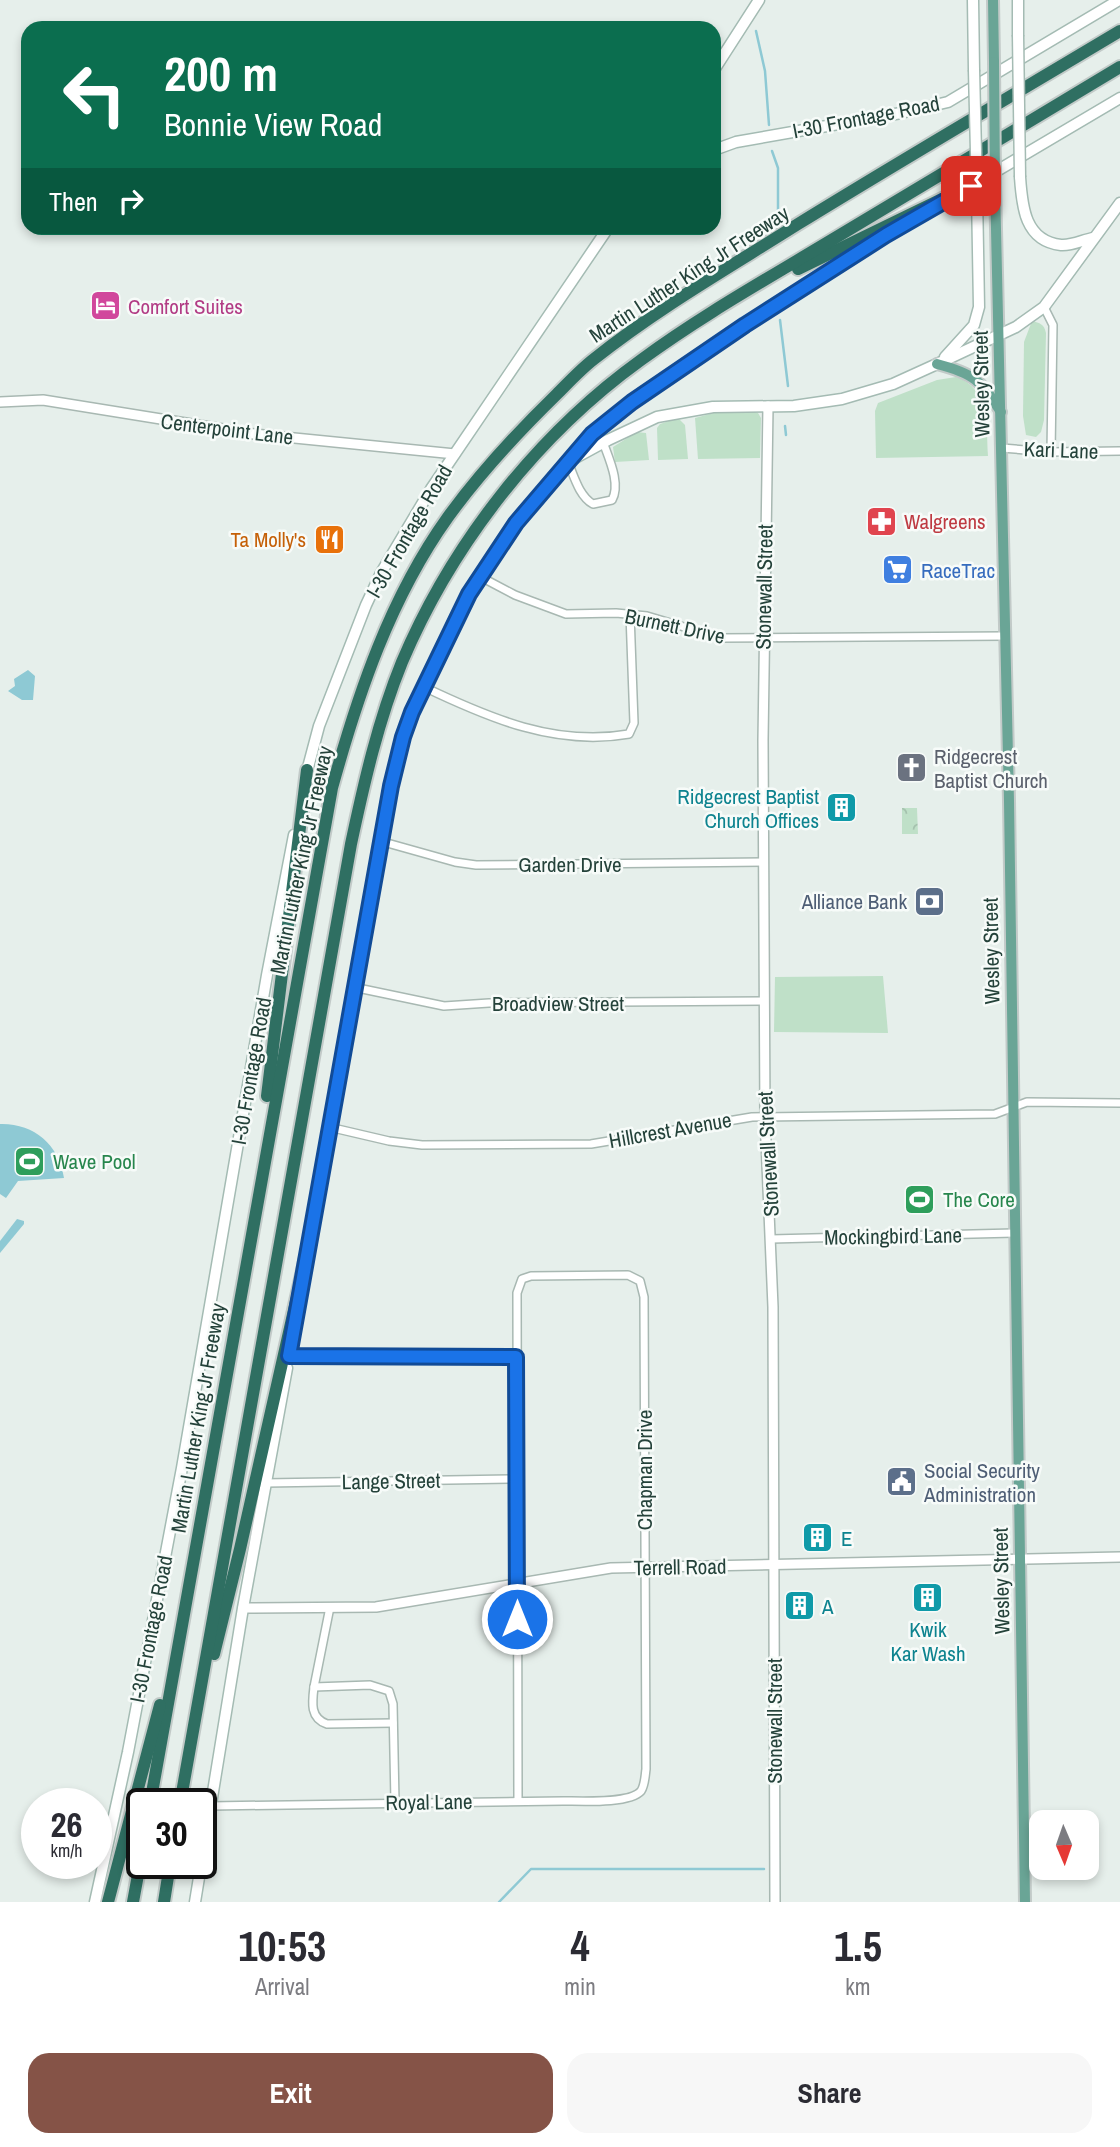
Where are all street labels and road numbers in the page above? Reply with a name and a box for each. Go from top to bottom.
street label: I-30 Frontage Road [790,89,942,145]
street label: Martin Luther King Jr Freeway [584,198,795,349]
street label: Wesley Street [966,330,996,438]
street label: Centerpoint Lane [159,406,295,452]
street label: Kari Lane [1023,434,1099,466]
street label: I-30 Frontage Road [359,459,459,603]
street label: Stonewall Street [748,524,780,650]
street label: Burnett Drive [622,601,728,651]
street label: Martin Luther King Jr Freeway [263,743,339,977]
street label: Garden Drive [518,850,622,879]
street label: Wesley Street [976,897,1006,1005]
street label: Broadview Street [492,989,624,1018]
street label: I-30 Frontage Road [224,995,278,1147]
street label: Stonewall Street [750,1090,786,1217]
street label: Hillcrest Avenue [606,1105,734,1155]
street label: Mockingbird Lane [824,1220,962,1252]
street label: Martin Luther King Jr Freeway [164,1301,233,1535]
street label: Chapman Drive [630,1410,659,1530]
street label: Lange Street [341,1466,441,1496]
street label: Wesley Street [986,1527,1016,1635]
street label: Terrell Road [633,1552,727,1582]
street label: I-30 Frontage Road [123,1553,179,1705]
street label: Stonewall Street [760,1658,789,1784]
street label: Royal Lane [385,1787,473,1817]

